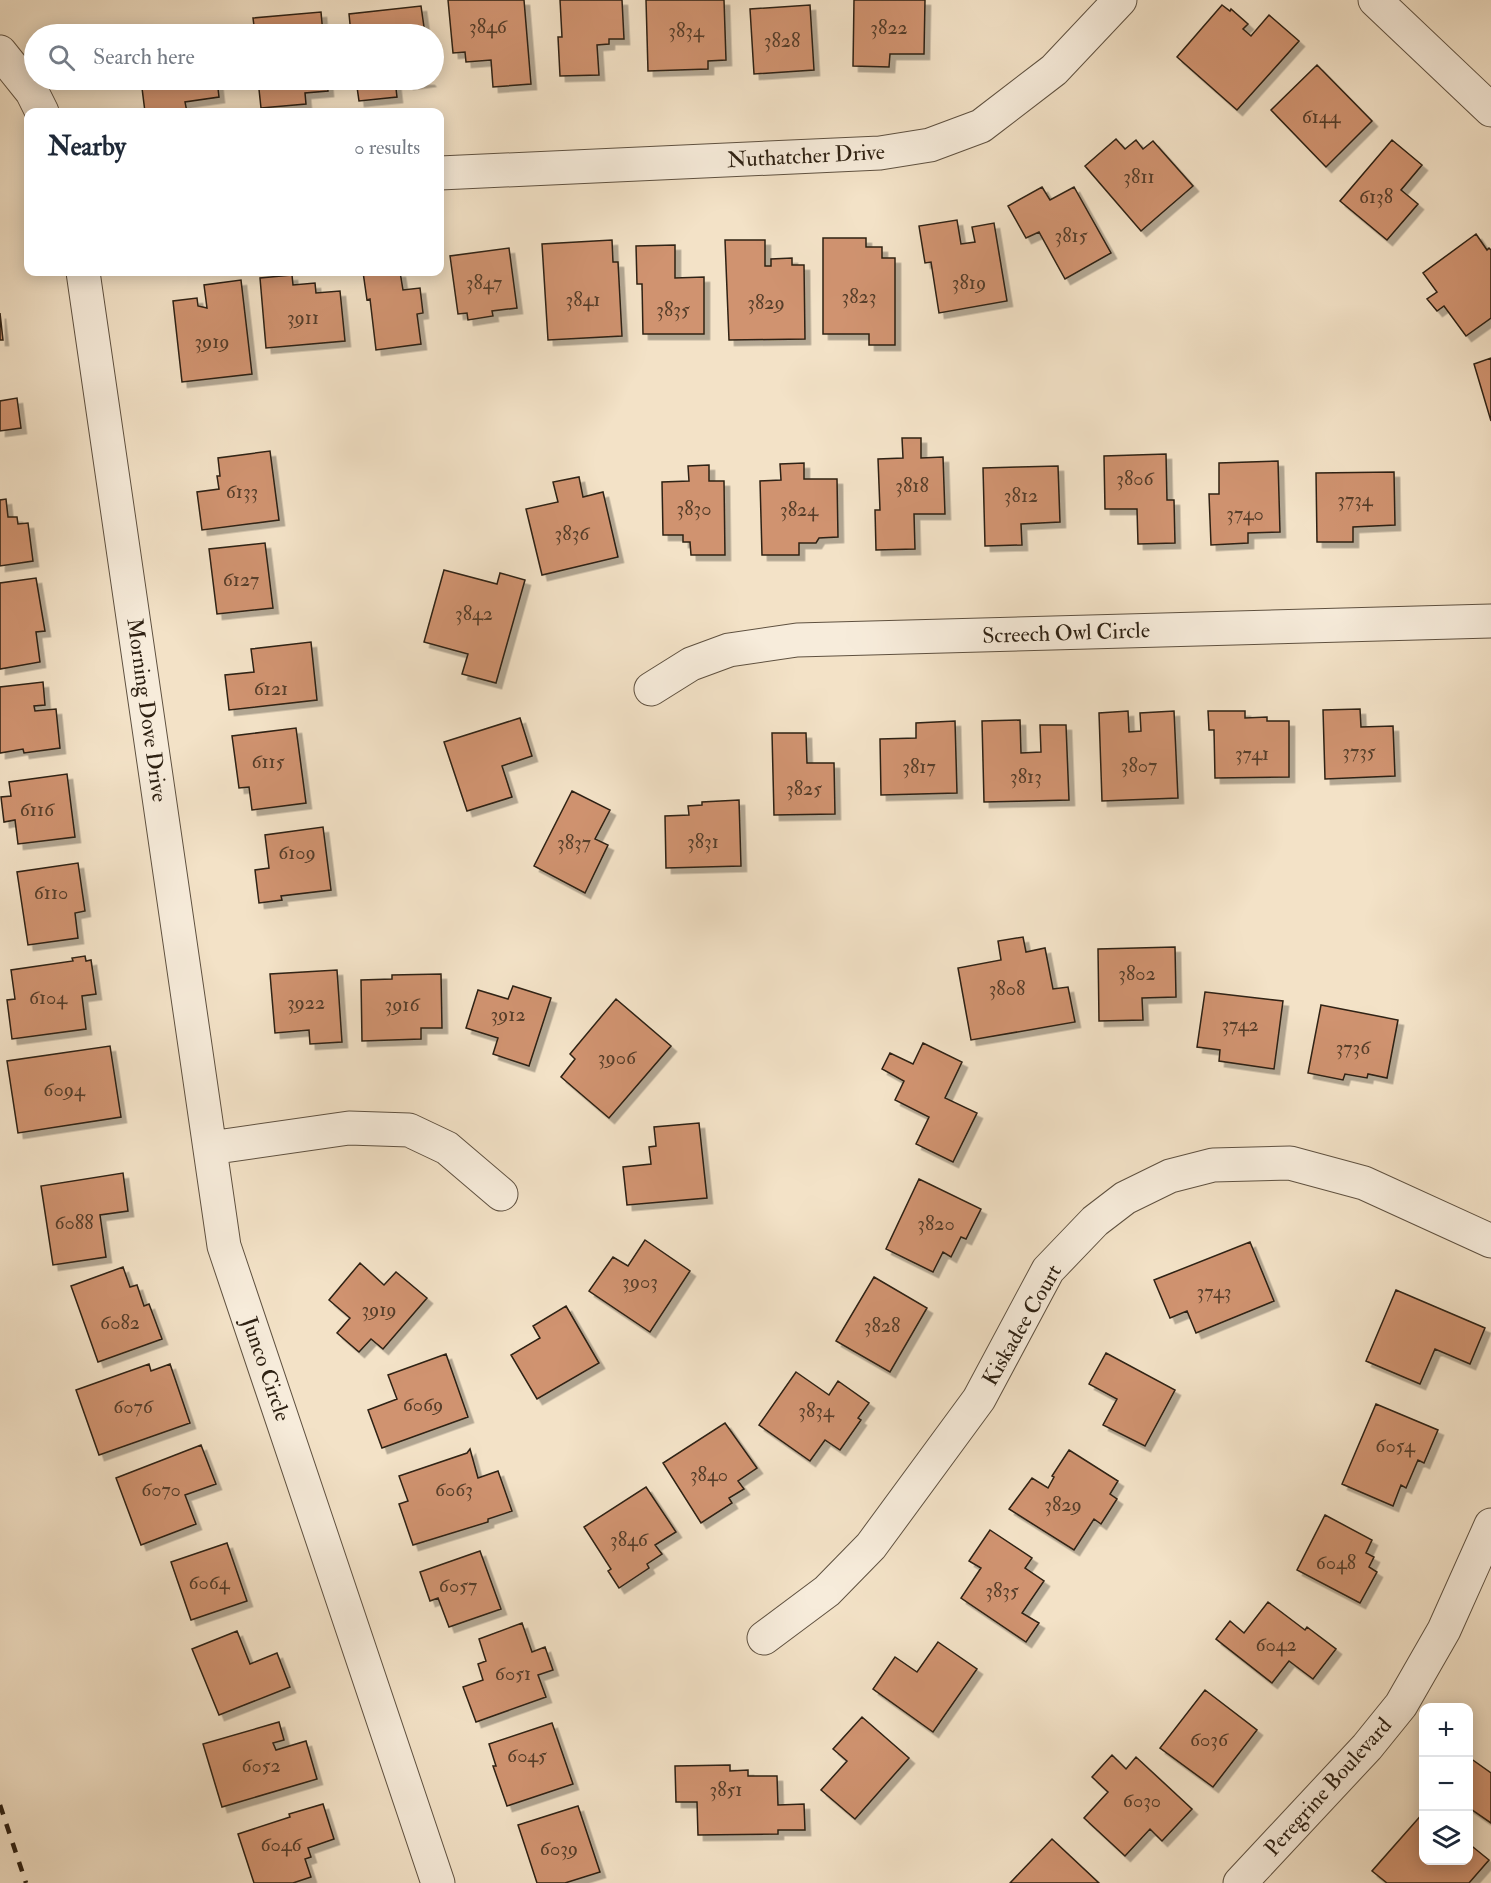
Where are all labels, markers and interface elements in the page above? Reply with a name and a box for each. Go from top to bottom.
house number: 3846 [469,14,508,39]
house number: 3822 [870,15,908,40]
house number: 3834 [668,18,705,43]
search box [24,24,444,90]
house number: 3828 [764,28,800,53]
icon: search [45,41,78,74]
text: Search here [93,43,195,71]
house number: 6144 [1302,104,1342,129]
text: Nearby [48,131,126,163]
text: 0 results [354,135,420,160]
street label: Nuthatcher Drive [726,138,886,174]
house number: 3811 [1123,164,1155,189]
house number: 6138 [1359,184,1393,209]
house number: 3815 [1055,223,1088,248]
house number: 3847 [466,270,502,295]
house number: 3819 [952,270,986,295]
house number: 3823 [842,284,876,309]
house number: 3841 [566,287,600,312]
house number: 3829 [747,290,785,315]
house number: 3835 [656,297,690,322]
house number: 3911 [287,305,319,330]
house number: 3919 [194,329,230,354]
house number: 3806 [1116,466,1155,491]
house number: 3818 [895,473,929,498]
house number: 6133 [226,479,258,504]
house number: 3812 [1004,483,1038,508]
house number: 3734 [1337,487,1374,512]
house number: 3830 [677,496,712,521]
house number: 3824 [780,497,819,522]
house number: 3740 [1226,501,1264,526]
house number: 3836 [555,521,590,546]
house number: 6127 [223,567,259,592]
house number: 3842 [455,601,493,626]
street label: Morning Dove Drive [120,616,174,804]
street label: Screech Owl Circle [982,616,1150,650]
house number: 6121 [254,676,288,701]
house number: 3735 [1342,739,1376,764]
house number: 3741 [1235,741,1269,766]
house number: 6115 [251,749,285,774]
house number: 3807 [1121,753,1157,778]
house number: 3817 [902,754,936,779]
house number: 3813 [1010,764,1042,789]
house number: 3825 [786,776,822,801]
house number: 6116 [20,797,55,822]
house number: 3831 [687,829,719,854]
house number: 3837 [557,830,591,855]
house number: 6109 [278,840,316,865]
house number: 6110 [34,880,68,905]
house number: 3802 [1118,961,1156,986]
house number: 3808 [989,976,1025,1001]
house number: 6104 [29,985,68,1010]
house number: 3922 [287,990,325,1015]
house number: 3916 [385,992,420,1017]
house number: 3912 [490,1002,526,1027]
house number: 3742 [1221,1012,1259,1037]
house number: 3736 [1336,1035,1371,1060]
house number: 3906 [598,1045,637,1070]
house number: 6094 [43,1077,86,1102]
house number: 6088 [54,1210,94,1235]
house number: 3820 [917,1211,955,1236]
street label: Kiskadee Court [976,1259,1068,1391]
house number: 3903 [622,1269,658,1294]
house number: 3743 [1197,1279,1231,1304]
house number: 3919 [361,1297,397,1322]
house number: 6082 [100,1310,140,1335]
street label: Junco Circle [235,1312,297,1425]
house number: 3828 [864,1313,900,1338]
house number: 6069 [403,1392,443,1417]
house number: 6076 [113,1394,154,1419]
house number: 3834 [798,1398,835,1423]
house number: 6054 [1375,1433,1416,1458]
house number: 3840 [690,1462,728,1487]
house number: 6070 [141,1477,181,1502]
house number: 6063 [435,1477,473,1502]
house number: 3829 [1044,1492,1082,1517]
house number: 3846 [610,1527,649,1552]
house number: 6048 [1316,1550,1356,1575]
house number: 6064 [188,1570,231,1595]
house number: 6057 [439,1573,477,1598]
house number: 3835 [985,1578,1019,1603]
house number: 6042 [1255,1632,1297,1657]
house number: 6051 [495,1661,531,1686]
map controls [1419,1703,1473,1865]
button: + [1419,1703,1473,1757]
street label: Peregrine Boulevard [1258,1712,1398,1862]
house number: 6036 [1190,1727,1229,1752]
house number: 6045 [507,1743,547,1768]
house number: 6052 [241,1753,281,1778]
button: − [1419,1757,1473,1811]
house number: 3851 [710,1777,743,1802]
house number: 6030 [1123,1788,1161,1813]
button: layers [1419,1811,1473,1865]
house number: 6046 [260,1832,302,1857]
house number: 6039 [540,1836,578,1861]

